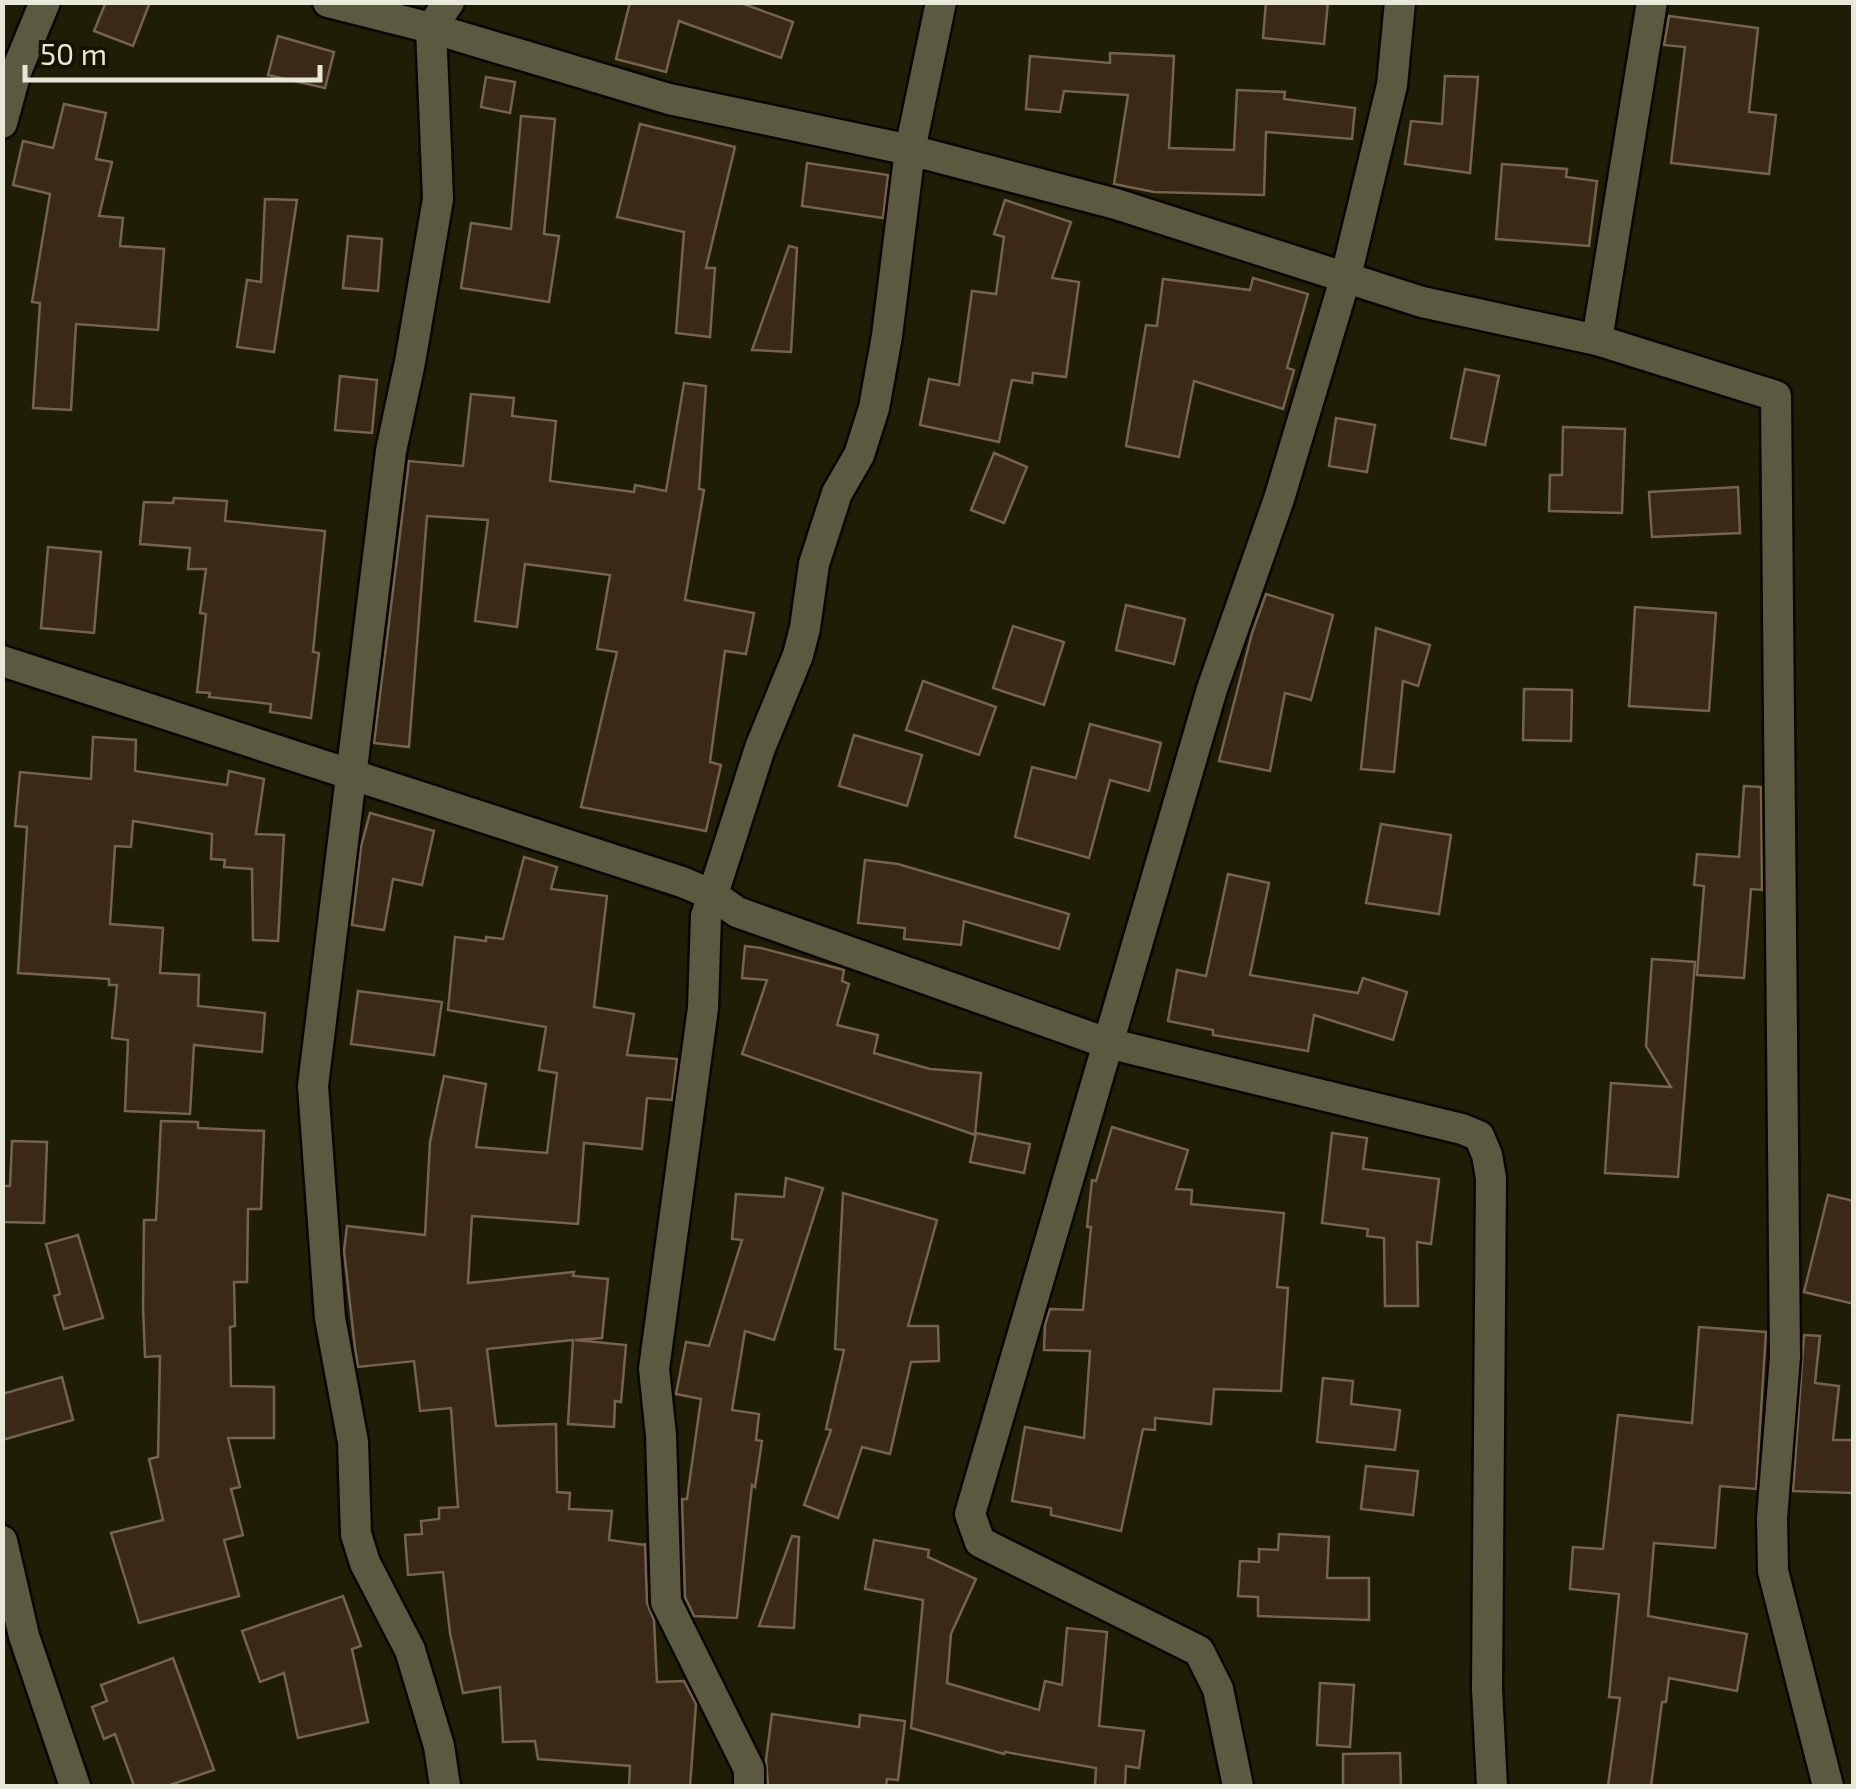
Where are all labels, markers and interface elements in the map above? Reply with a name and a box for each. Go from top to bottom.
scale bar [25,20,320,82]
text: 50 m [40,35,107,71]

